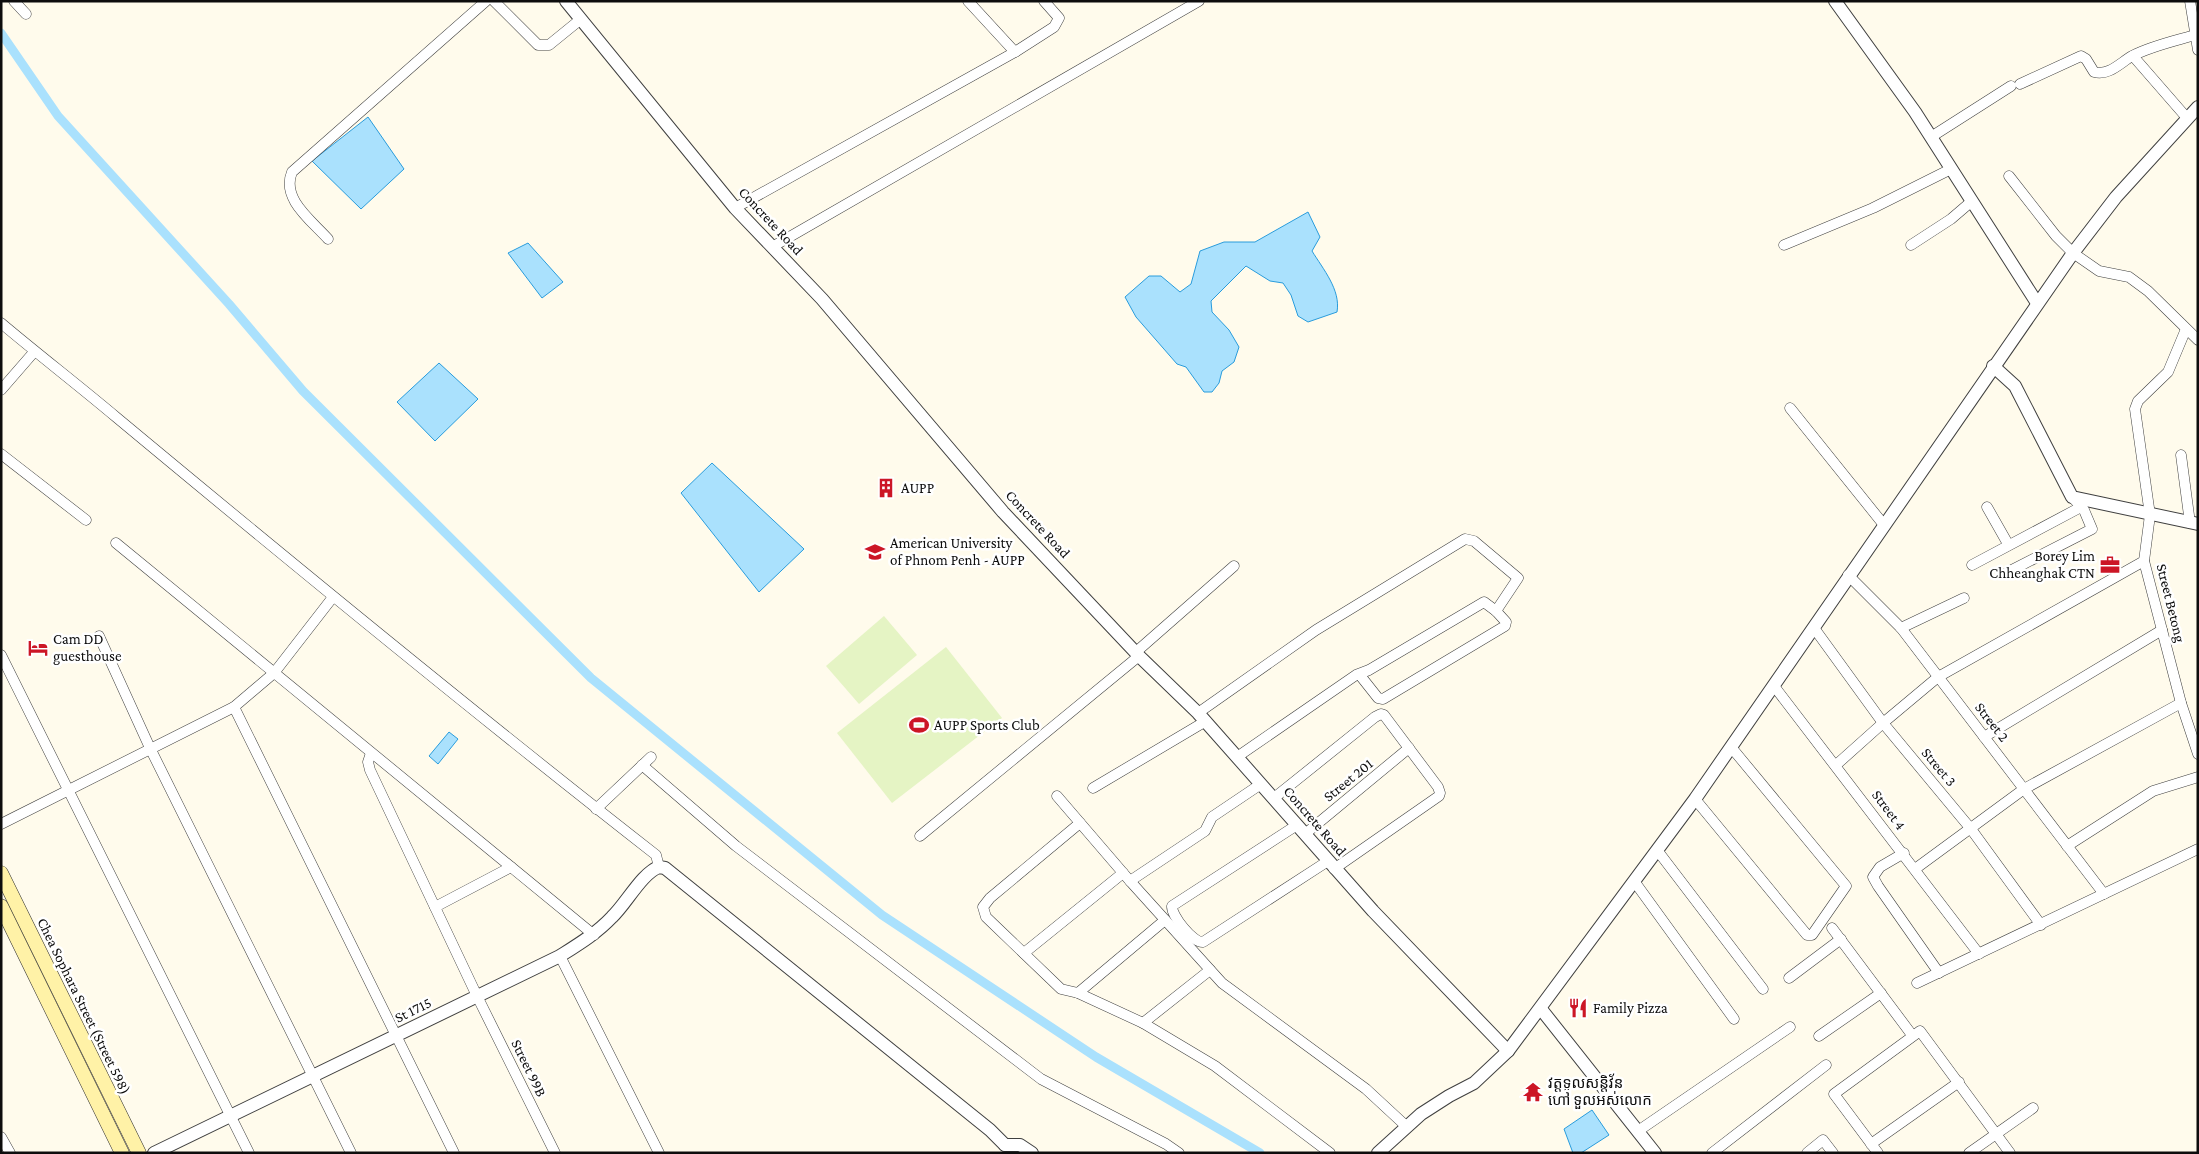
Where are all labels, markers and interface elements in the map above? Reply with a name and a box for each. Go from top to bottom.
street label: Concrete Road [736,184,807,258]
building icon: AUPP [875,477,897,499]
place label: AUPP [901,480,934,496]
street label: Concrete Road [1003,487,1074,561]
place label: American University of Phnom Penh - AUPP [890,535,1025,568]
school or university icon: American University of Phnom Penh - AUPP [864,541,886,563]
place label: Borey Lim Chheanghak CTN [1989,548,2095,582]
office icon: Borey Lim Chheanghak CTN [2099,554,2121,576]
street label: Street Betong [2153,562,2188,644]
place label: Cam DD guesthouse [53,631,122,665]
hotel icon: Cam DD guesthouse [27,637,49,659]
street label: Street 2 [1972,699,2012,745]
sports icon: AUPP Sports Club [908,714,930,736]
place label: AUPP Sports Club [934,717,1040,734]
street label: Street 3 [1918,745,1960,789]
street label: Street 201 [1320,755,1376,805]
street label: Concrete Road [1280,783,1350,859]
street label: Street 4 [1869,787,1909,833]
street label: Chea Sophara Street (Street 598) [33,915,134,1097]
street label: St 1715 [392,994,434,1026]
restaurant icon: Family Pizza [1567,997,1589,1019]
place label: Family Pizza [1593,1000,1668,1017]
street label: Street 99B [508,1037,550,1099]
place label: វត្តទូលសន្តិវ័ន ហៅ ទួលអស់លោក [1548,1073,1652,1109]
temple icon: វត្តទូលសន្តិវ័ន ហៅ ទួលអស់លោក [1522,1081,1544,1103]

